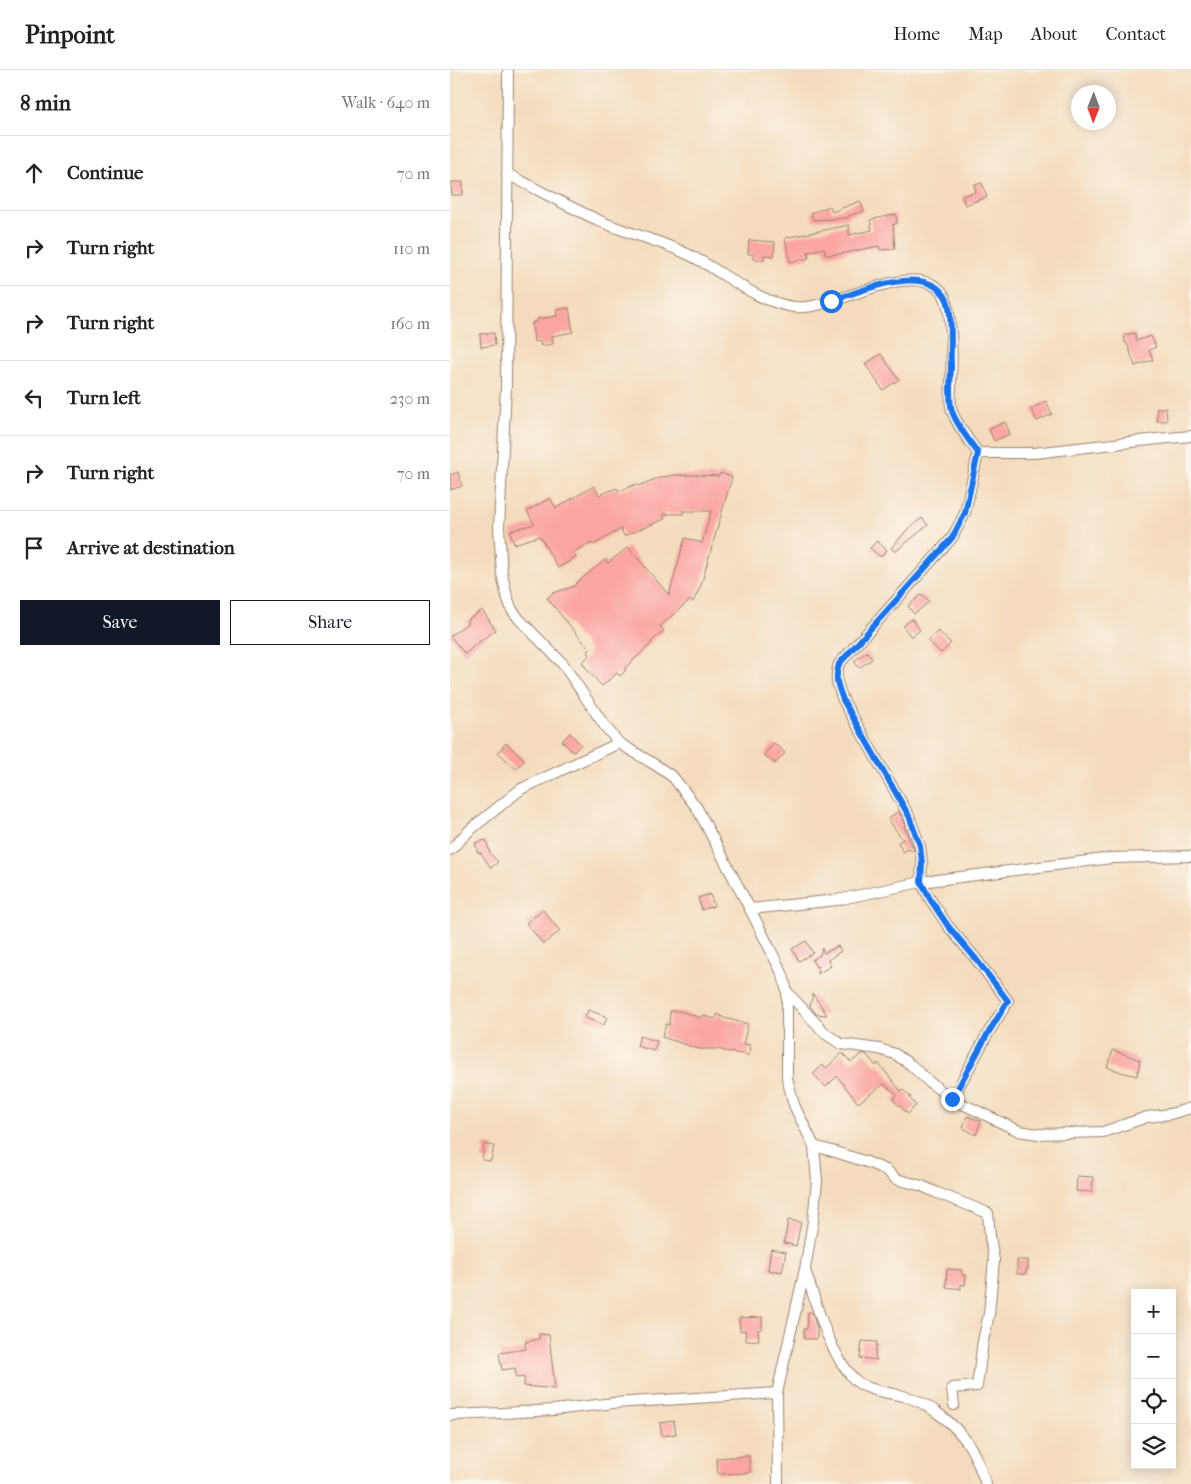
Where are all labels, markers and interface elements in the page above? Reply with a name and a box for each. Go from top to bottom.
text: Pinpoint [25,21,115,49]
text: Home [893,24,940,45]
text: Map [968,24,1003,45]
text: About [1031,24,1077,45]
text: Contact [1105,24,1166,45]
north arrow [1071,85,1116,130]
text: 8 min [20,91,71,115]
text: Walk · 640 m [342,93,430,112]
icon: ahead [20,159,48,187]
text: Continue [67,162,143,184]
text: 70 m [397,164,430,183]
icon: right [20,234,48,262]
text: Turn right [67,237,154,259]
text: 110 m [393,239,430,258]
route start [820,290,843,313]
icon: right [20,309,48,337]
text: Turn right [67,312,154,334]
text: 160 m [390,314,430,333]
icon: left [20,384,48,412]
text: Turn left [67,387,141,409]
text: 230 m [390,389,430,408]
icon: right [20,459,48,487]
text: Turn right [67,462,154,484]
text: 70 m [397,464,430,483]
icon: arrive [20,534,48,562]
text: Arrive at destination [67,537,235,559]
button: Save [20,600,220,645]
button: Share [230,600,430,645]
route end [941,1088,964,1111]
map controls [1131,1289,1176,1469]
button: + [1131,1289,1176,1334]
button: − [1131,1334,1176,1379]
button: locate [1131,1379,1176,1424]
button: layers [1131,1424,1176,1469]

